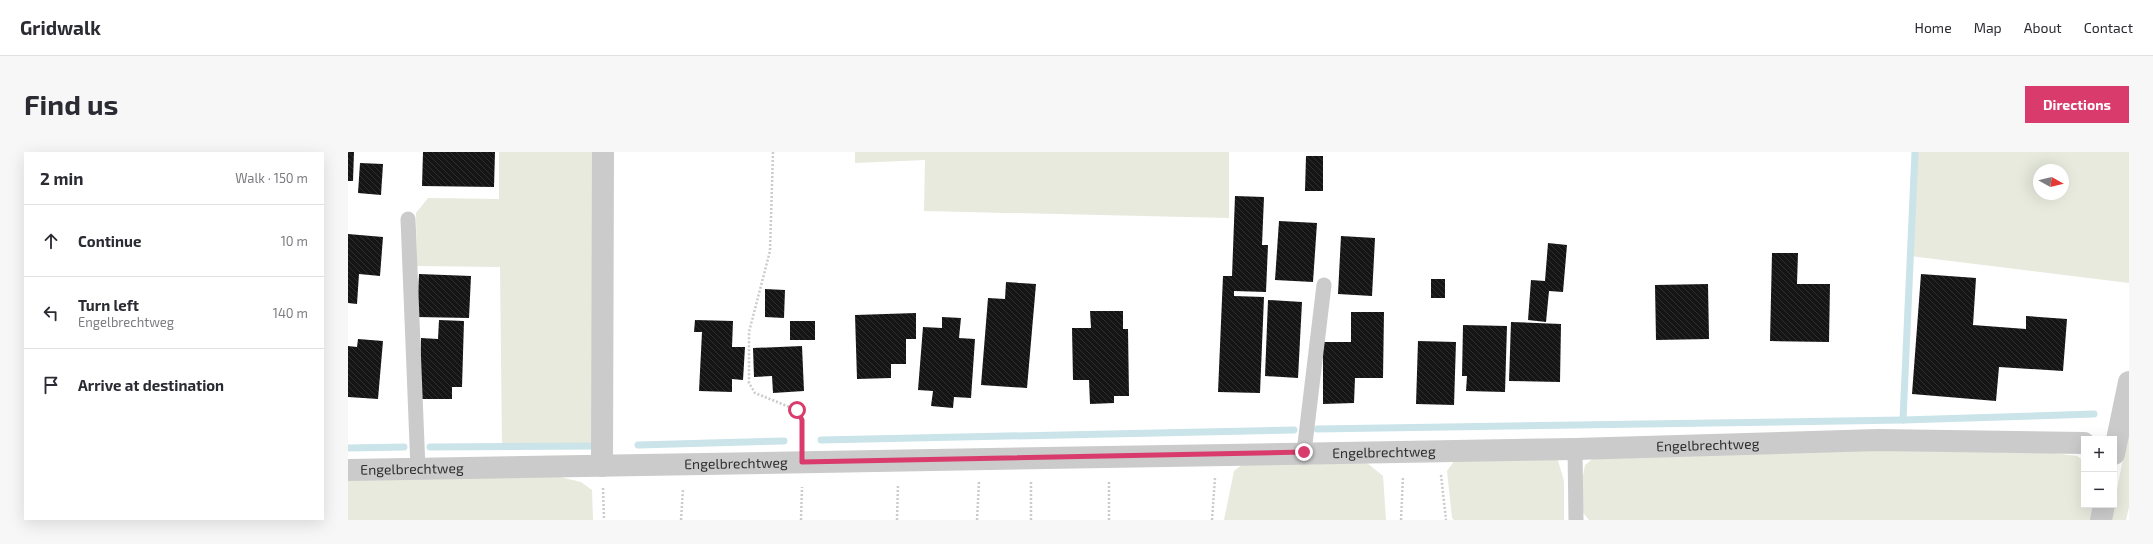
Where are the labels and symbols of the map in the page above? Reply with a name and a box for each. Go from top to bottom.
north arrow [2033,164,2069,200]
route start [788,401,806,419]
street label: Engelbrechtweg [1656,435,1760,455]
street label: Engelbrechtweg [1332,442,1436,461]
route end [1295,443,1313,461]
street label: Engelbrechtweg [684,453,788,472]
street label: Engelbrechtweg [360,459,464,478]

